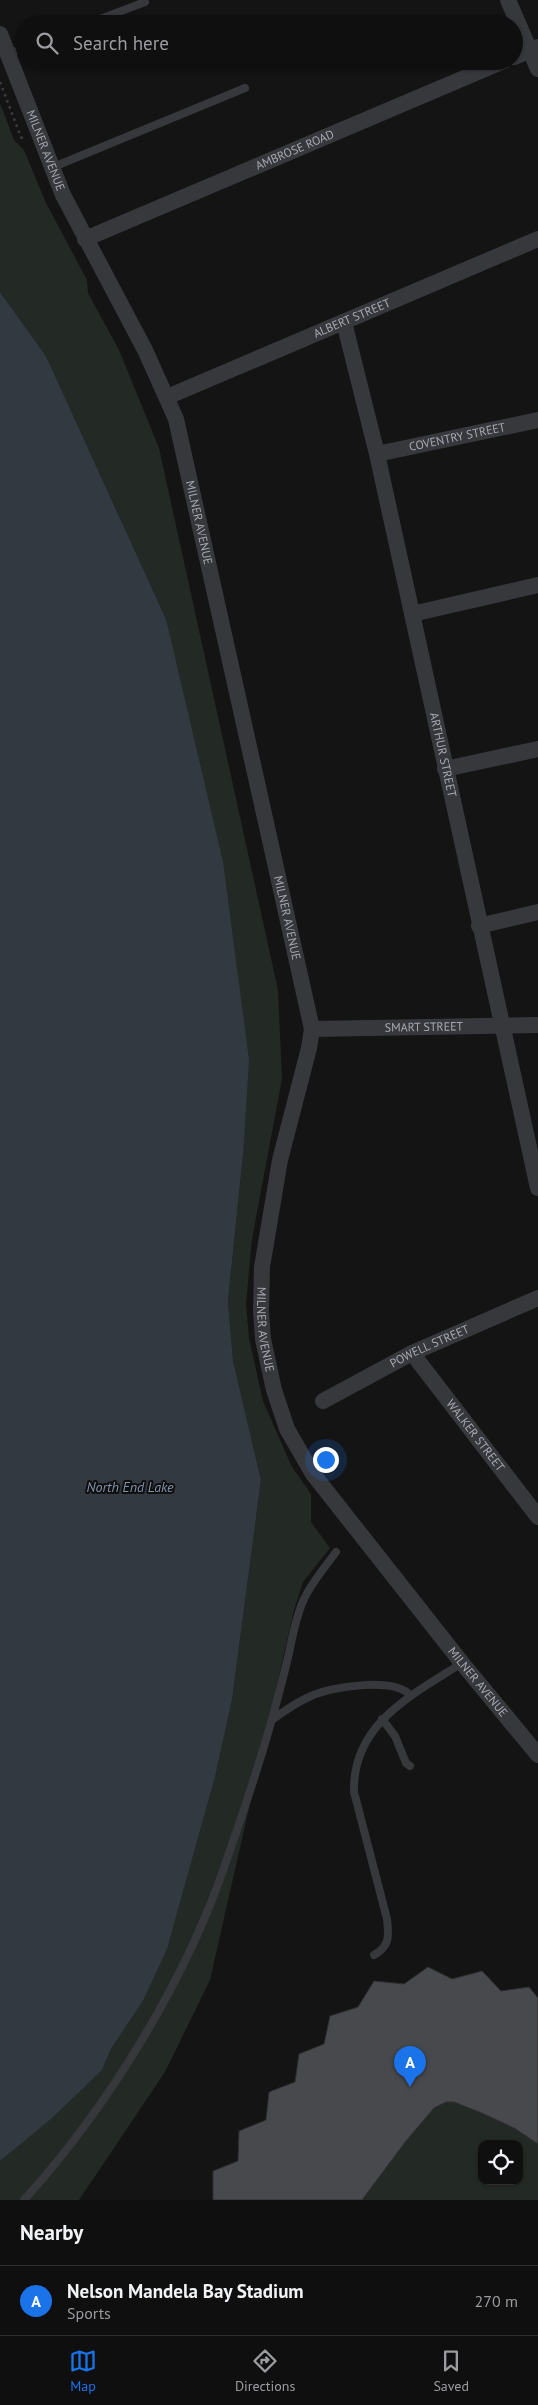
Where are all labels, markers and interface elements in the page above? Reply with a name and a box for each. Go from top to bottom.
search box [15,15,523,70]
icon: search [33,29,61,57]
text: Search here [73,31,169,55]
street label: MILNER AVENUE [23,108,69,193]
street label: AMBROSE ROAD [253,126,336,173]
street label: ALBERT STREET [311,295,393,341]
street label: COVENTRY STREET [408,419,507,454]
street label: MILNER AVENUE [183,479,216,566]
street label: ARTHUR STREET [427,711,460,799]
street label: MILNER AVENUE [271,874,304,961]
street label: SMART STREET [385,1018,464,1035]
street label: MILNER AVENUE [254,1287,278,1373]
street label: POWELL STREET [387,1321,472,1371]
street label: WALKER STREET [443,1396,508,1474]
your location [313,1447,339,1473]
water label: North End Lake [86,1478,174,1496]
street label: MILNER AVENUE [445,1644,511,1720]
pin: A [394,2046,426,2087]
map controls [478,2140,523,2185]
button: locate [478,2140,523,2185]
text: Nearby [20,2219,83,2246]
text: Nelson Mandela Bay Stadium [67,2279,304,2303]
text: A [31,2291,41,2311]
text: 270 m [475,2291,518,2311]
text: Sports [67,2303,111,2323]
tab: Map [69,2347,97,2395]
tab: Directions [235,2347,295,2395]
tab: Saved [433,2347,469,2395]

